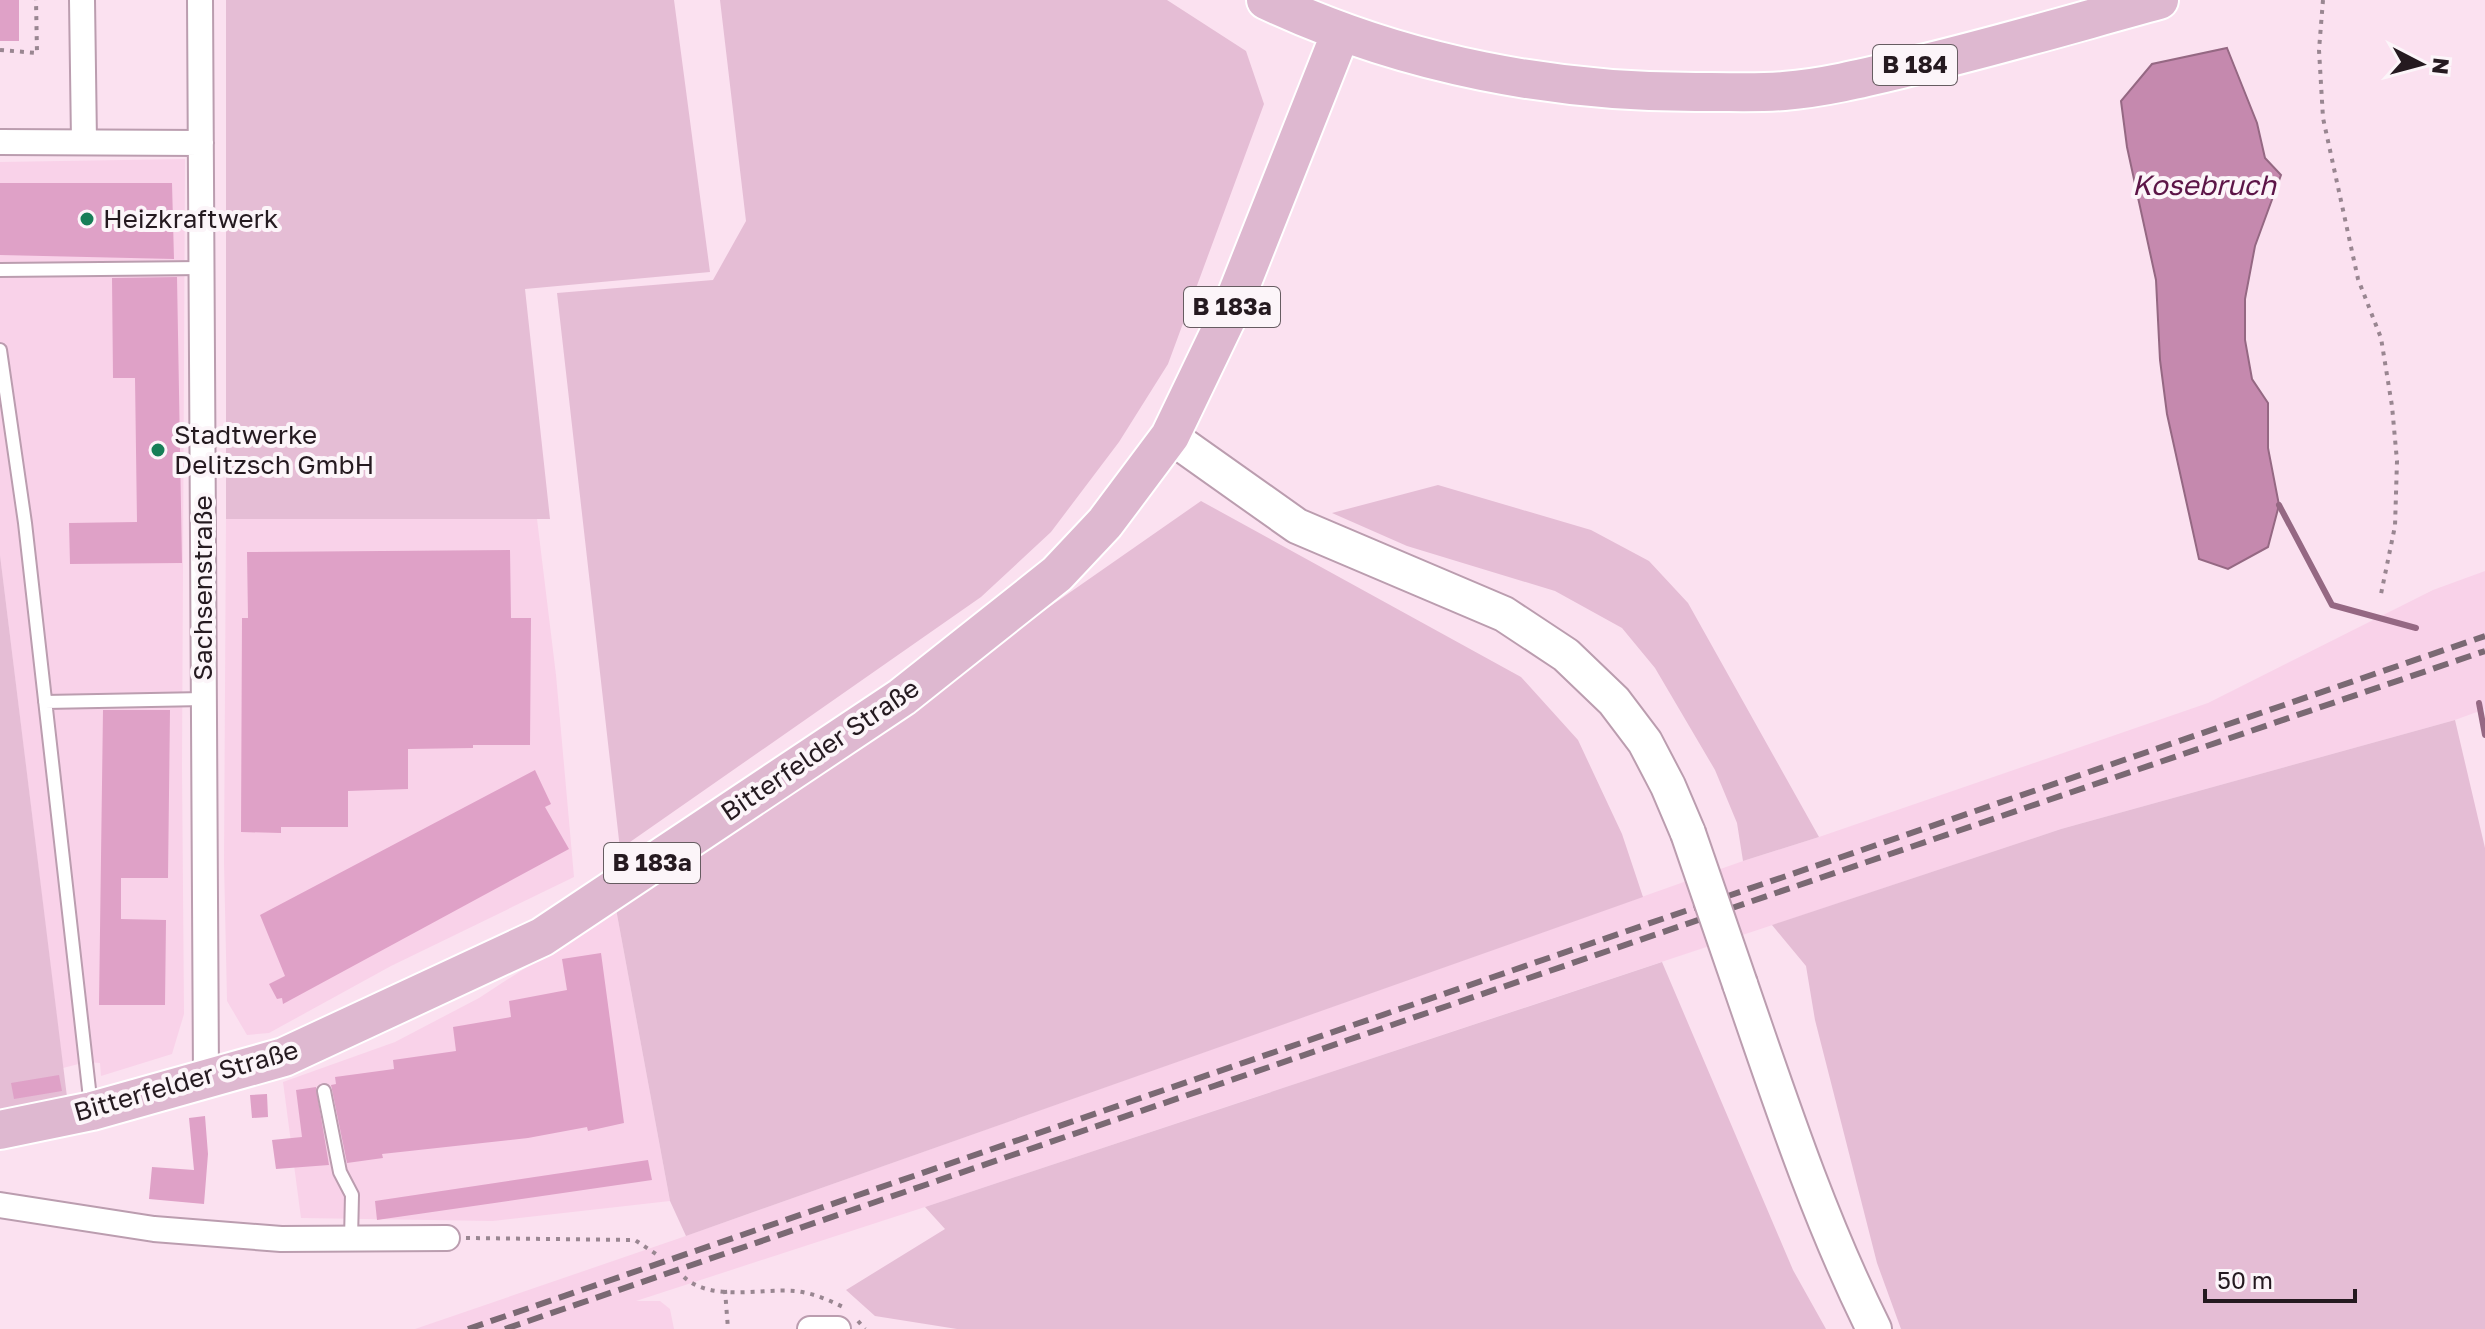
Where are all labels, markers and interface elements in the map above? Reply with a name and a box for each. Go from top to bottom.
north arrow [2381,24,2461,104]
road number: B 184 [1873,45,1957,85]
text: N [2427,56,2456,76]
water label: Kosebruch [2132,168,2278,201]
place label: Heizkraftwerk [103,203,279,234]
marker: Heizkraftwerk [78,210,96,228]
road number: B 183a [1184,287,1280,327]
place label: Stadtwerke Delitzsch GmbH [174,419,374,480]
marker: Stadtwerke Delitzsch GmbH [149,441,167,459]
street label: Sachsenstraße [187,495,218,681]
street label: Bitterfelder Straße [715,672,925,827]
road number: B 183a [604,843,700,883]
street label: Bitterfelder Straße [70,1034,302,1127]
scale bar [2205,1253,2355,1303]
text: 50 m [2217,1265,2273,1294]

